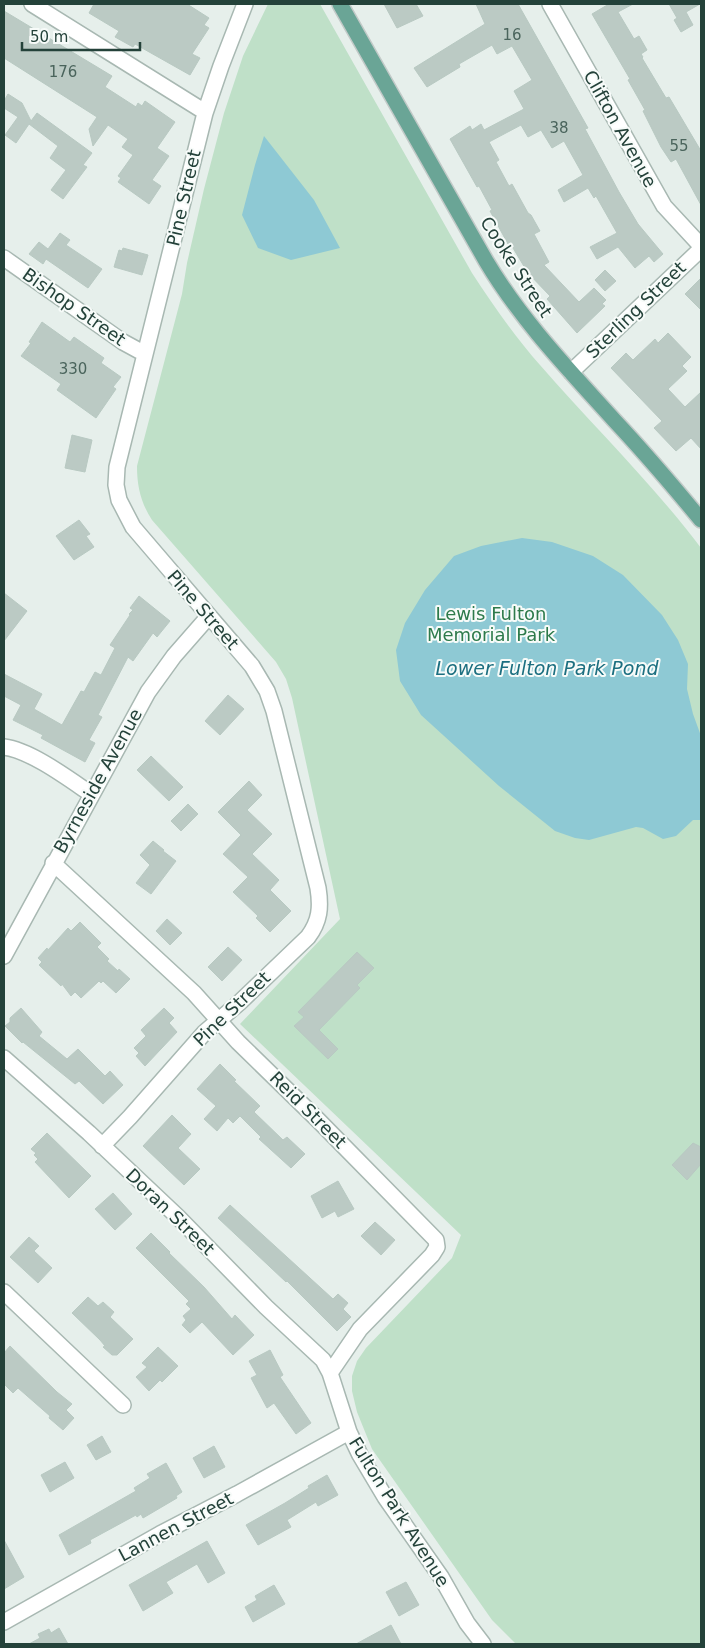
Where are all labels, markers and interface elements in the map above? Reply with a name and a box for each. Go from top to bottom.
scale bar [22,20,140,52]
house number: 16 [502,26,522,44]
text: 50 m [30,28,68,46]
house number: 176 [49,63,77,81]
street label: Clifton Avenue [580,67,661,191]
house number: 38 [549,119,569,137]
house number: 55 [669,137,689,155]
street label: Pine Street [162,148,205,248]
street label: Cooke Street [476,212,557,321]
street label: Sterling Street [582,257,690,362]
street label: Bishop Street [19,263,130,350]
house number: 330 [59,360,87,378]
street label: Pine Street [163,566,244,654]
park label: Lewis Fulton Memorial Park [427,603,556,645]
water label: Lower Fulton Park Pond [435,657,659,679]
street label: Byrneside Avenue [49,705,146,857]
street label: Pine Street [189,967,274,1050]
street label: Reid Street [266,1067,351,1152]
street label: Doran Street [122,1164,219,1259]
street label: Fulton Park Avenue [345,1433,454,1590]
street label: Lannen Street [115,1488,237,1566]

